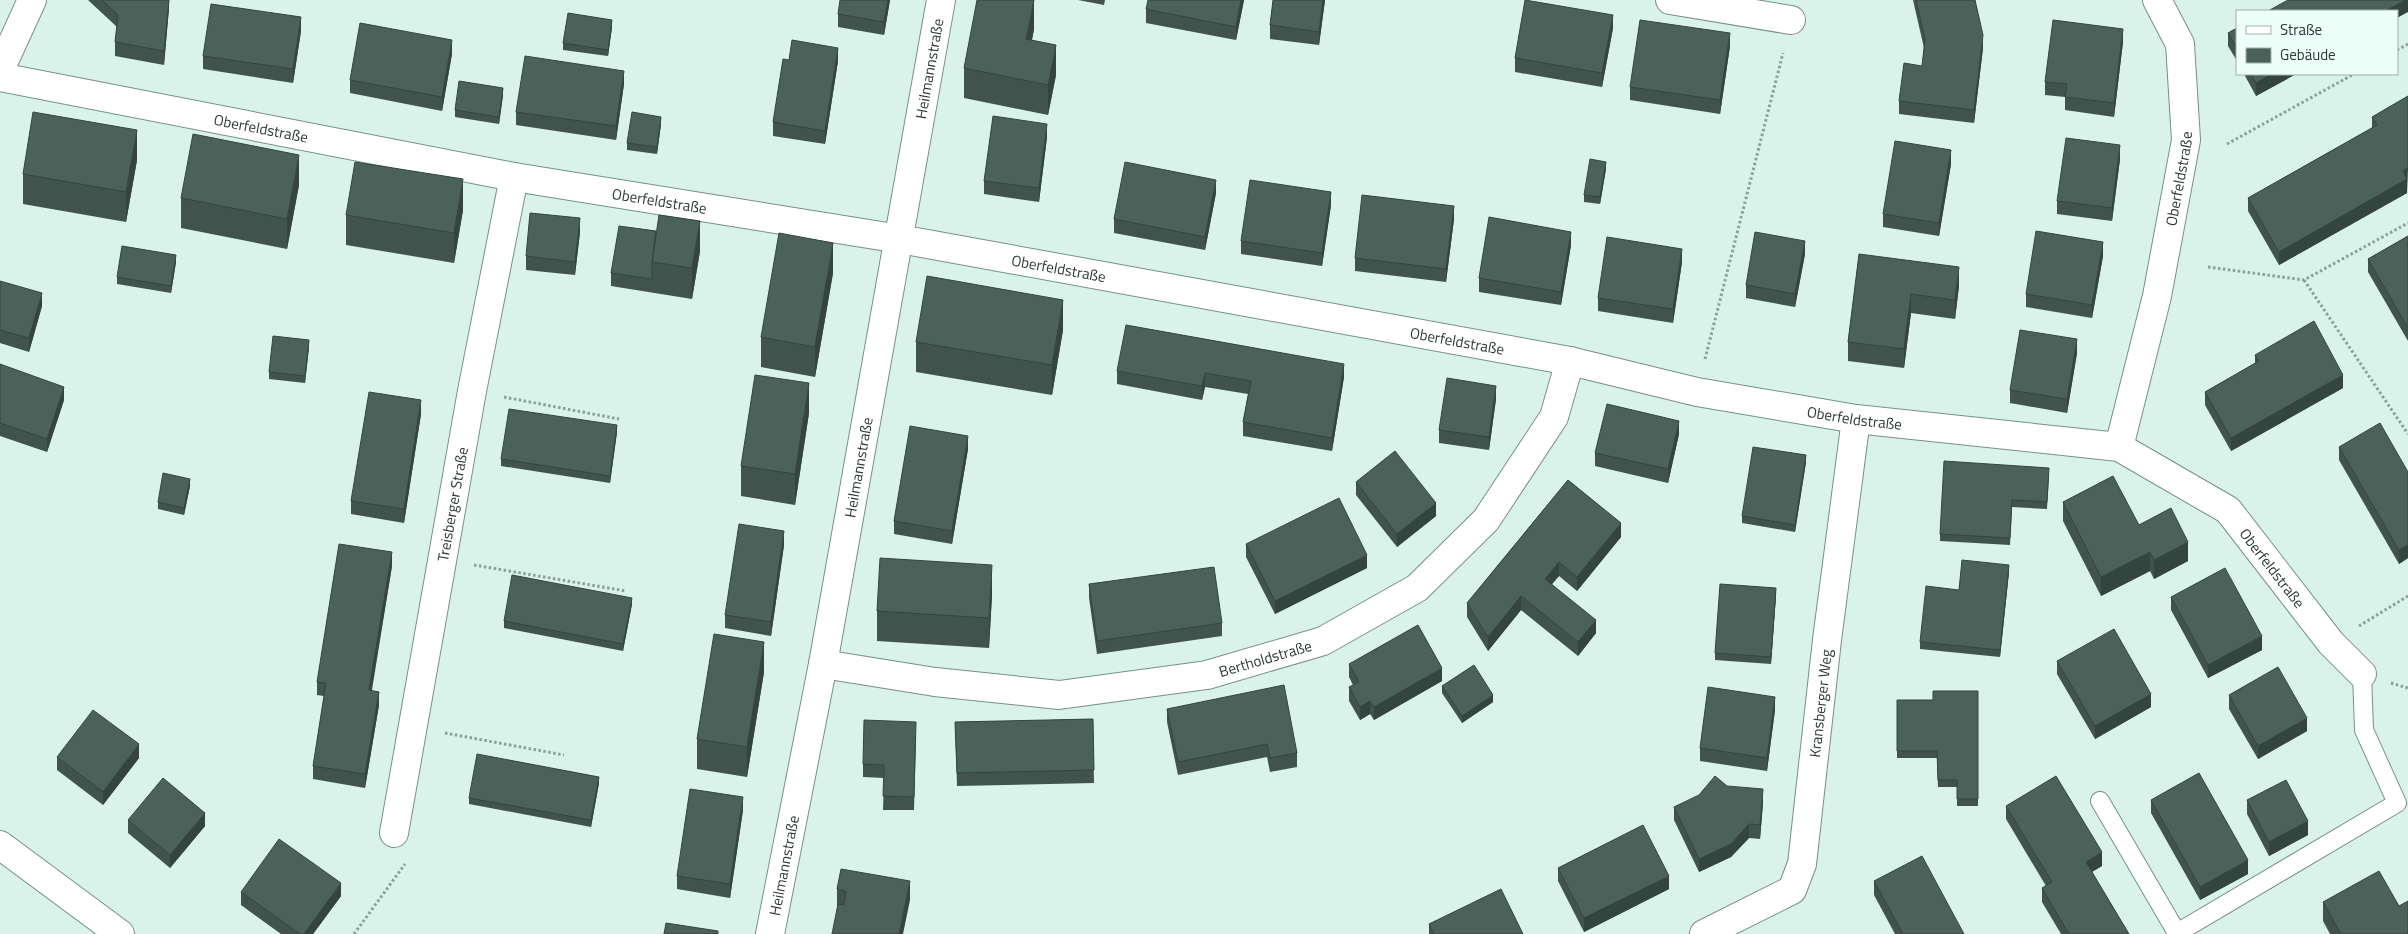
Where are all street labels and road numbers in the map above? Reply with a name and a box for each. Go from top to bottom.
street label: Heilmannstraße [909,16,949,121]
street label: Oberfeldstraße [212,107,310,148]
street label: Oberfeldstraße [2159,131,2198,228]
street label: Oberfeldstraße [610,181,709,219]
street label: Oberfeldstraße [1010,248,1108,288]
street label: Oberfeldstraße [1408,321,1506,360]
street label: Oberfeldstraße [1805,399,1903,435]
street label: Heilmannstraße [838,415,878,519]
street label: Treisberger Straße [431,445,473,563]
street label: Oberfeldstraße [2234,523,2311,613]
street label: Bertholdstraße [1216,633,1314,682]
street label: Kransberger Weg [1802,648,1837,759]
street label: Heilmannstraße [762,813,805,917]

